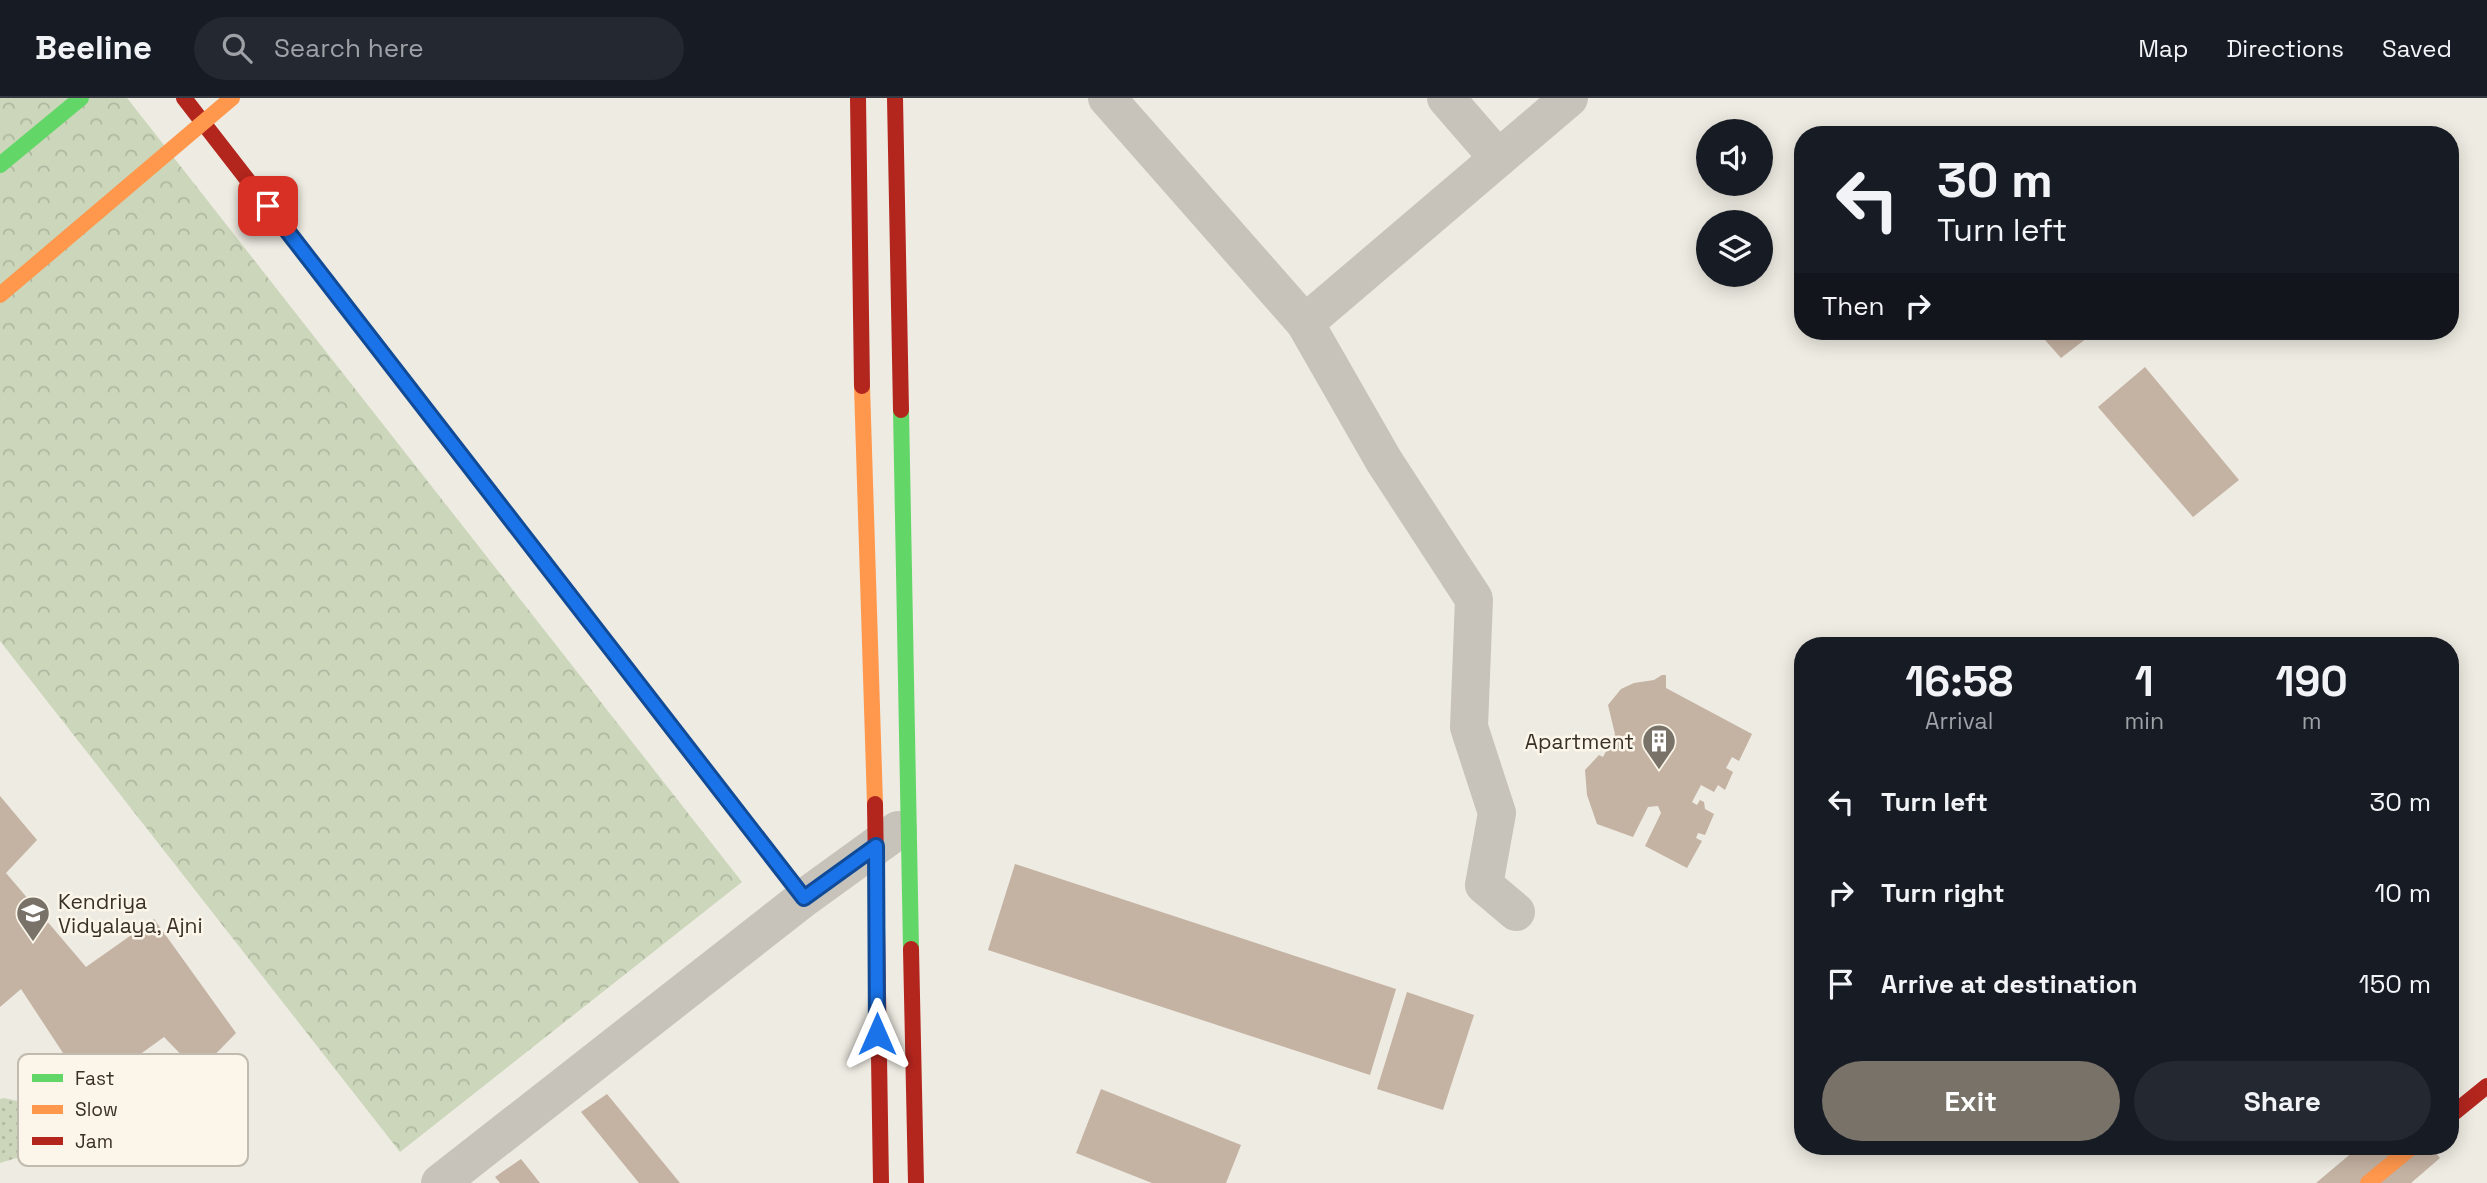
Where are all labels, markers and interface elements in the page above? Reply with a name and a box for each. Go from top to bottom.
search box [194,17,684,80]
text: Beeline [35,27,152,69]
icon: search [218,29,256,67]
text: Search here [274,31,424,65]
text: Map [2138,33,2188,64]
text: Directions [2226,33,2344,64]
text: Saved [2382,33,2452,64]
map controls [1696,119,1773,287]
button: sound [1696,119,1773,196]
text: 30 m [1937,149,2053,211]
icon: left [1822,154,1913,245]
pin [238,176,298,236]
icon: arrive [249,187,287,225]
button: layers [1696,210,1773,287]
text: Turn left [1937,210,2067,250]
icon: right [1899,287,1937,325]
text: Then [1822,289,1885,323]
text: 16:58 [1905,655,2013,708]
text: 1 [2135,655,2154,708]
text: 190 [2275,655,2348,708]
text: Arrival [1925,706,1993,736]
text: min [2125,706,2164,736]
text: m [2302,706,2321,736]
building icon: Apartment [1640,722,1678,771]
place label: Apartment [1525,728,1634,755]
icon: left [1822,783,1860,821]
text: Turn left [1881,785,1988,819]
text: 30 m [2370,785,2431,819]
icon: right [1822,874,1860,912]
text: Turn right [1881,876,2005,910]
text: 10 m [2374,876,2431,910]
place label: Kendriya Vidyalaya, Ajni [58,888,203,939]
school or university icon: Kendriya Vidyalaya, Ajni [14,894,52,943]
icon: arrive [1822,965,1860,1003]
text: Arrive at destination [1881,967,2138,1001]
text: 150 m [2359,967,2431,1001]
position arrow [840,997,914,1071]
legend [18,1054,248,1166]
button: Exit [1822,1061,2120,1141]
button: Share [2134,1061,2431,1141]
text: Fast [75,1066,115,1091]
text: Slow [75,1097,118,1122]
text: Jam [75,1129,113,1154]

